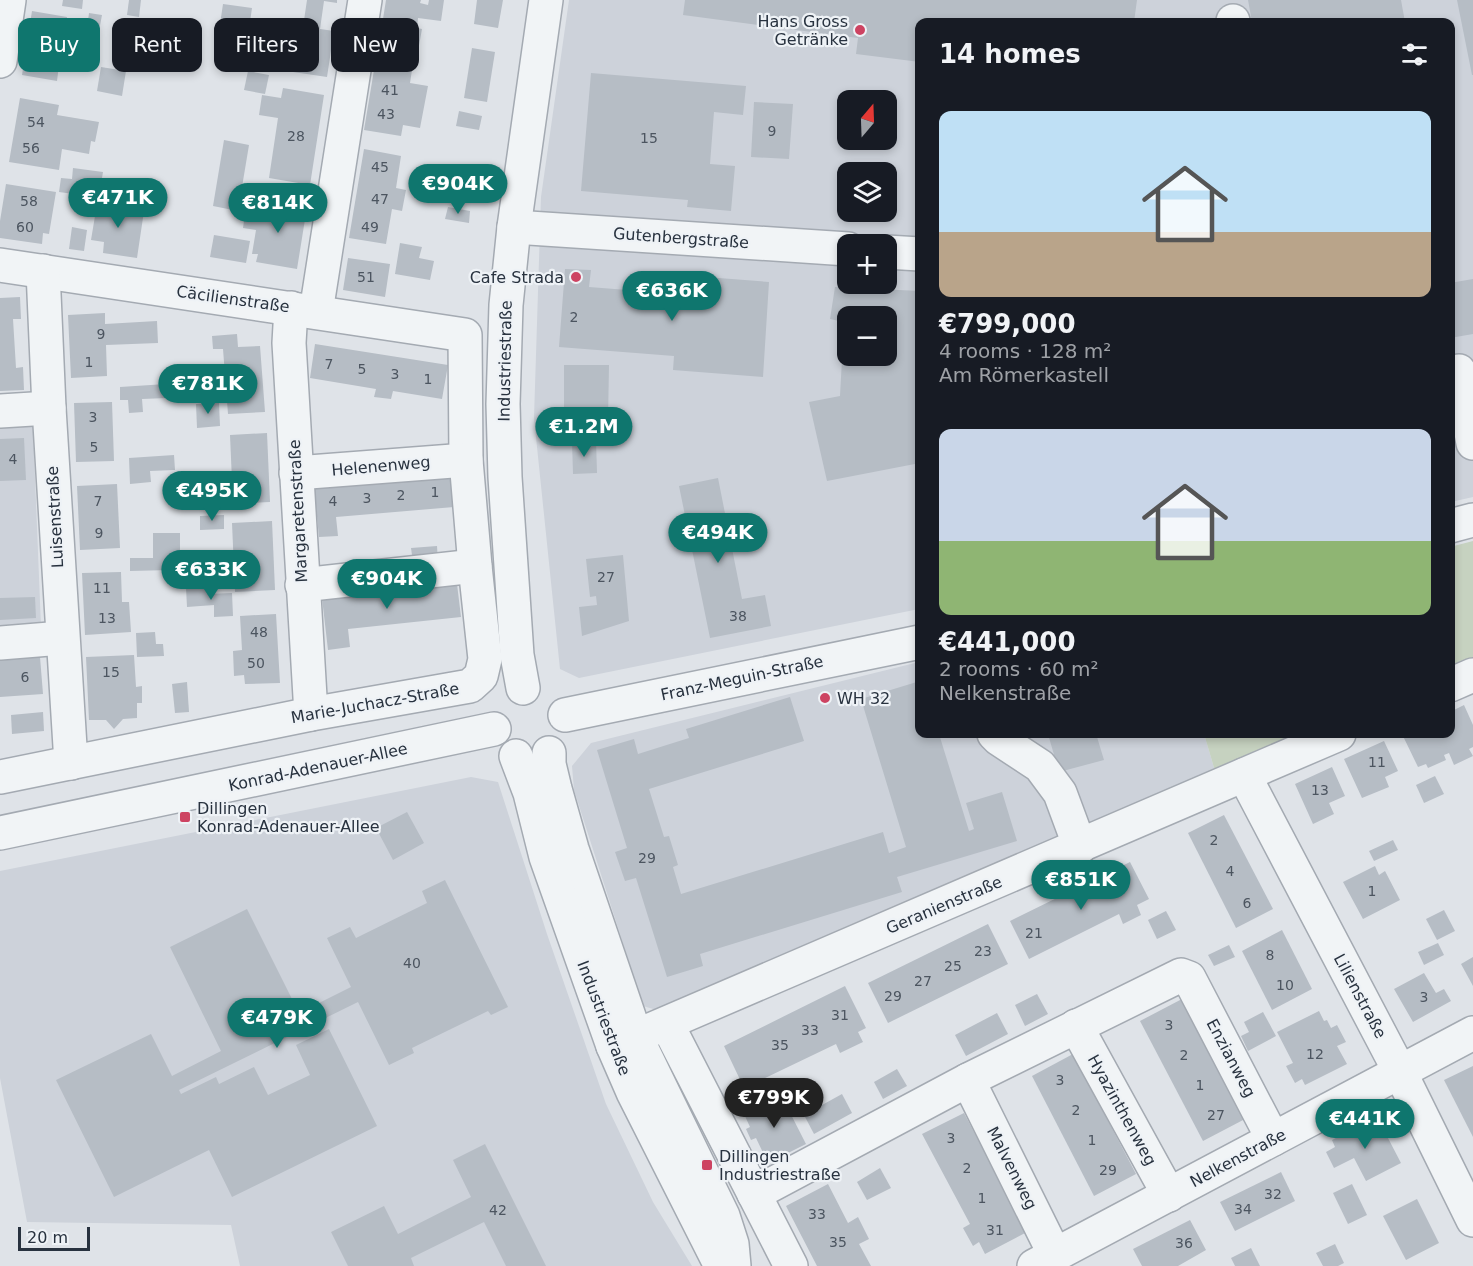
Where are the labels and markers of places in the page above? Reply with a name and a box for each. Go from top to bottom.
place label: Hans Gross Getränke [758,12,848,49]
marker: Hans Gross Getränke [853,23,867,37]
pin: €904K [416,164,500,215]
pin: €471K [76,178,160,229]
pin: €814K [236,183,320,234]
place label: Cafe Strada [470,268,564,287]
marker: Cafe Strada [569,270,583,284]
pin: €636K [630,271,714,322]
pin: €781K [166,364,250,415]
pin: €1.2M [542,407,626,458]
pin: €495K [170,471,254,522]
pin: €494K [676,513,760,564]
pin: €633K [169,550,253,601]
pin: €904K [345,559,429,610]
place label: WH 32 [837,689,890,708]
marker: WH 32 [818,691,832,705]
place label: Dillingen Konrad-Adenauer-Allee [197,799,380,836]
marker: Dillingen Konrad-Adenauer-Allee [178,810,192,824]
pin: €851K [1039,860,1123,911]
pin: €479K [235,998,319,1049]
pin: €799K [732,1078,816,1129]
pin: €441K [1323,1099,1407,1150]
place label: Dillingen Industriestraße [719,1147,841,1184]
marker: Dillingen Industriestraße [700,1158,714,1172]

